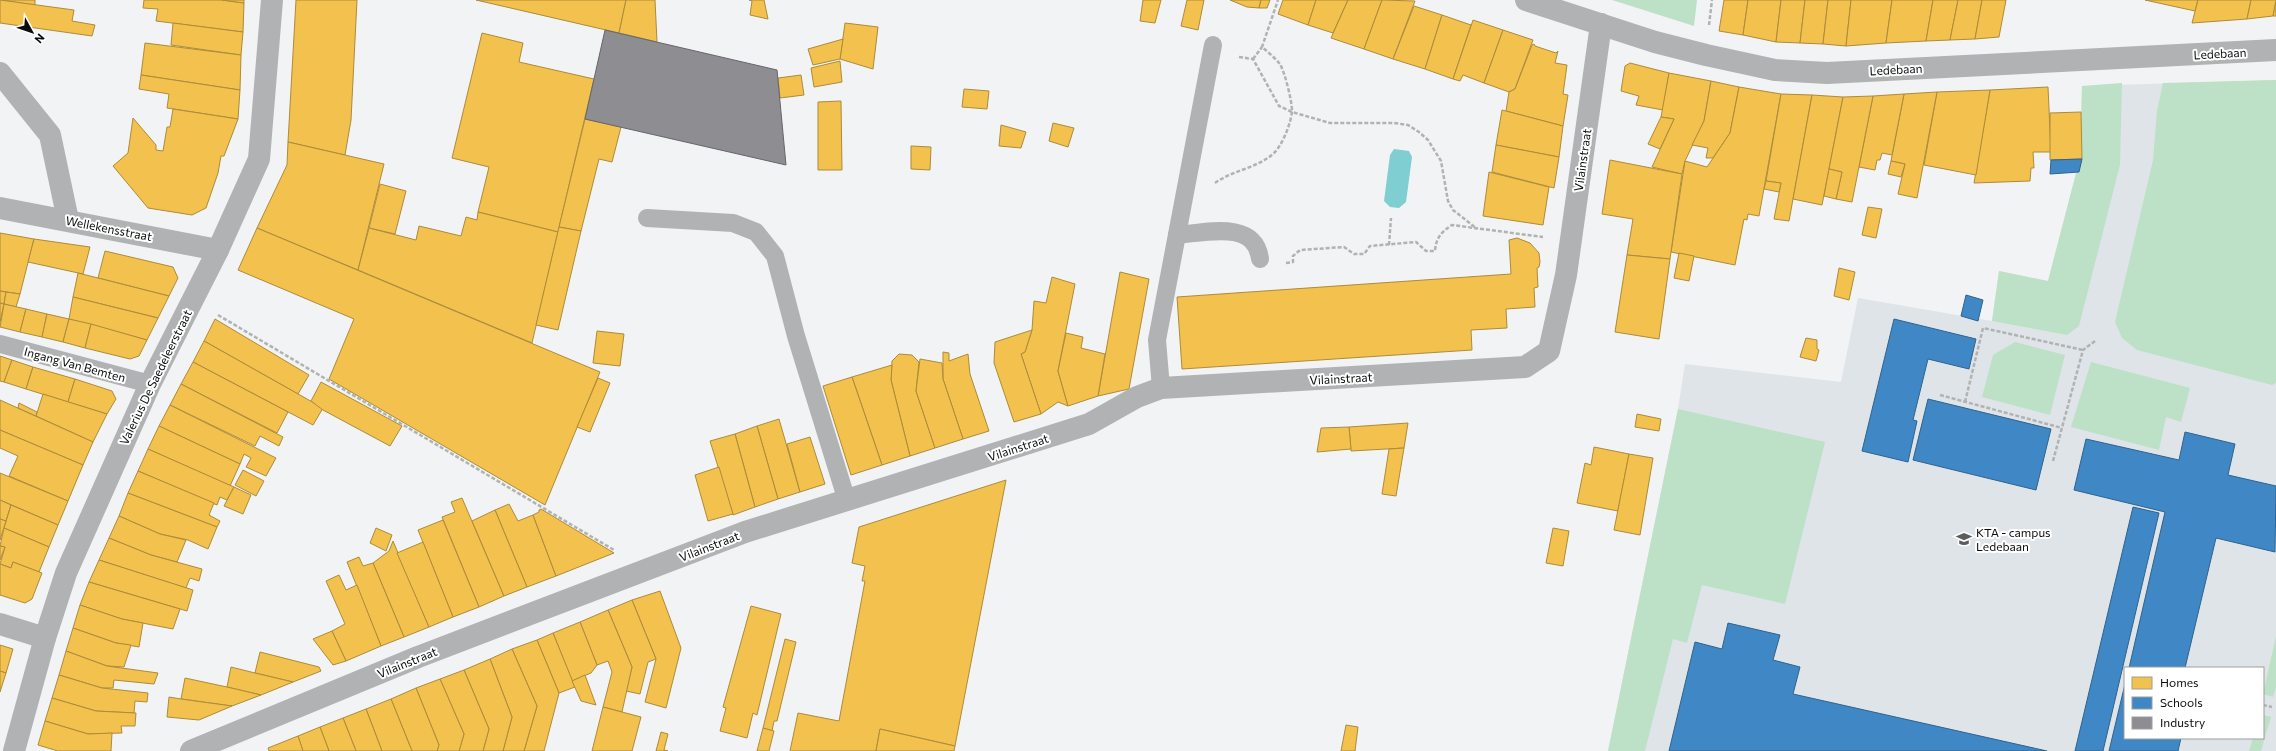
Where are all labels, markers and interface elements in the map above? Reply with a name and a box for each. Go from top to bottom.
north arrow [12,12,52,52]
text: N [32,31,48,46]
street label: Ledebaan [2193,45,2247,61]
street label: Ledebaan [1869,61,1923,77]
street label: Vilainstraat [1571,128,1593,192]
street label: Wellekensstraat [65,213,153,243]
street label: Valerius De Saedeleerstraat [116,307,194,447]
street label: Ingang Van Bemten [23,344,127,384]
street label: Vilainstraat [1309,369,1373,387]
street label: Vilainstraat [986,431,1050,463]
place label: KTA - campus Ledebaan [1976,525,2051,553]
street label: Vilainstraat [677,528,741,564]
school or university icon: KTA - campus Ledebaan [1955,530,1973,548]
street label: Vilainstraat [375,644,439,680]
legend [2124,667,2264,739]
text: Homes [2160,675,2198,689]
text: Schools [2160,695,2203,709]
text: Industry [2160,715,2205,729]

